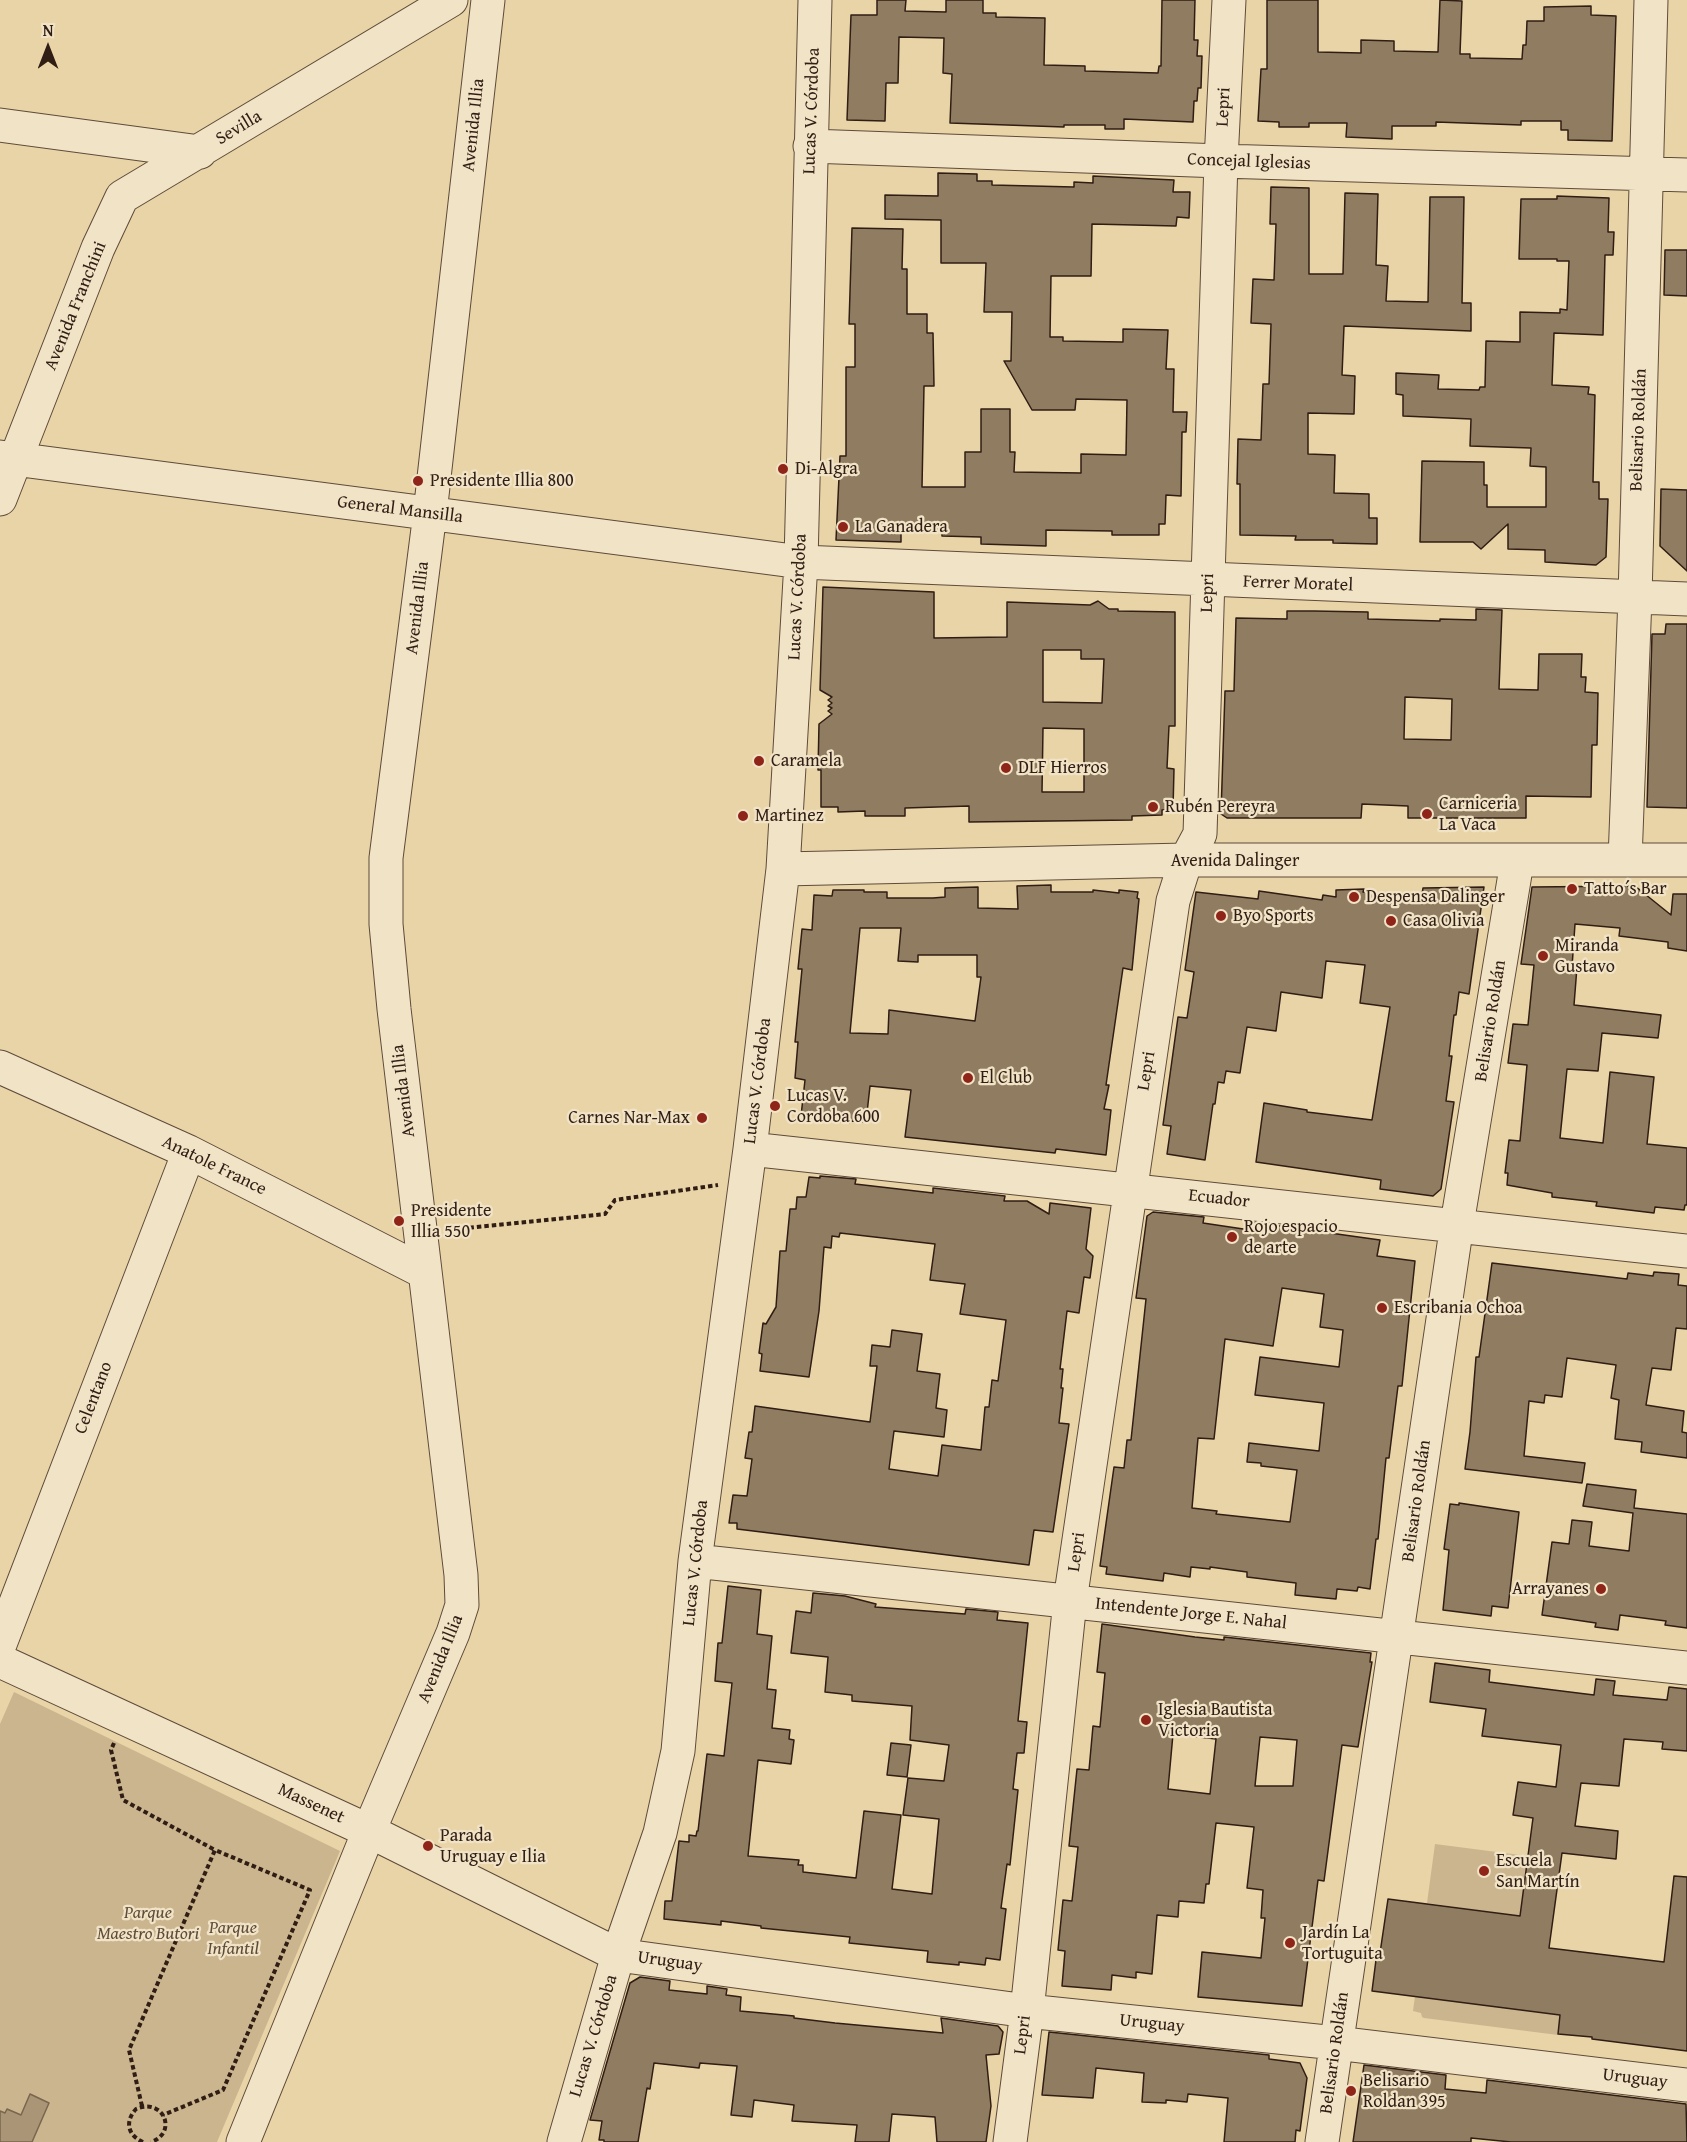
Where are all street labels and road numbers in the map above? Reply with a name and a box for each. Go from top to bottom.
street label: Lucas V. Córdoba [799,47,825,175]
street label: Avenida Illia [458,77,490,173]
street label: Lepri [1212,87,1236,127]
street label: Sevilla [212,106,266,150]
street label: Concejal Iglesias [1187,149,1311,175]
street label: Avenida Franchini [40,238,112,374]
street label: Belisario Roldán [1626,368,1652,492]
street label: General Mansilla [336,492,464,528]
street label: Lucas V. Córdoba [784,533,812,661]
street label: Avenida Illia [402,560,434,656]
street label: Ferrer Moratel [1242,571,1354,597]
street label: Lepri [1197,573,1219,613]
street label: Avenida Dalinger [1171,850,1299,872]
street label: Belisario Roldán [1471,959,1511,1083]
street label: Lucas V. Córdoba [740,1017,776,1145]
street label: Avenida Illia [388,1043,420,1139]
street label: Lepri [1133,1050,1161,1092]
street label: Anatole France [158,1131,270,1201]
street label: Ecuador [1187,1185,1251,1213]
street label: Celentano [70,1359,118,1437]
street label: Belisario Roldán [1398,1439,1436,1563]
street label: Lucas V. Córdoba [679,1499,713,1627]
street label: Lepri [1064,1531,1090,1573]
street label: Intendente Jorge E. Nahal [1094,1593,1288,1635]
street label: Avenida Illia [413,1612,469,1706]
street label: Massenet [274,1779,348,1829]
street label: Uruguay [636,1947,704,1977]
street label: Lucas V. Córdoba [565,1972,623,2100]
street label: Belisario Roldán [1316,1991,1354,2115]
street label: Uruguay [1118,2010,1186,2038]
street label: Lepri [1010,2014,1036,2056]
street label: Uruguay [1601,2064,1669,2094]

